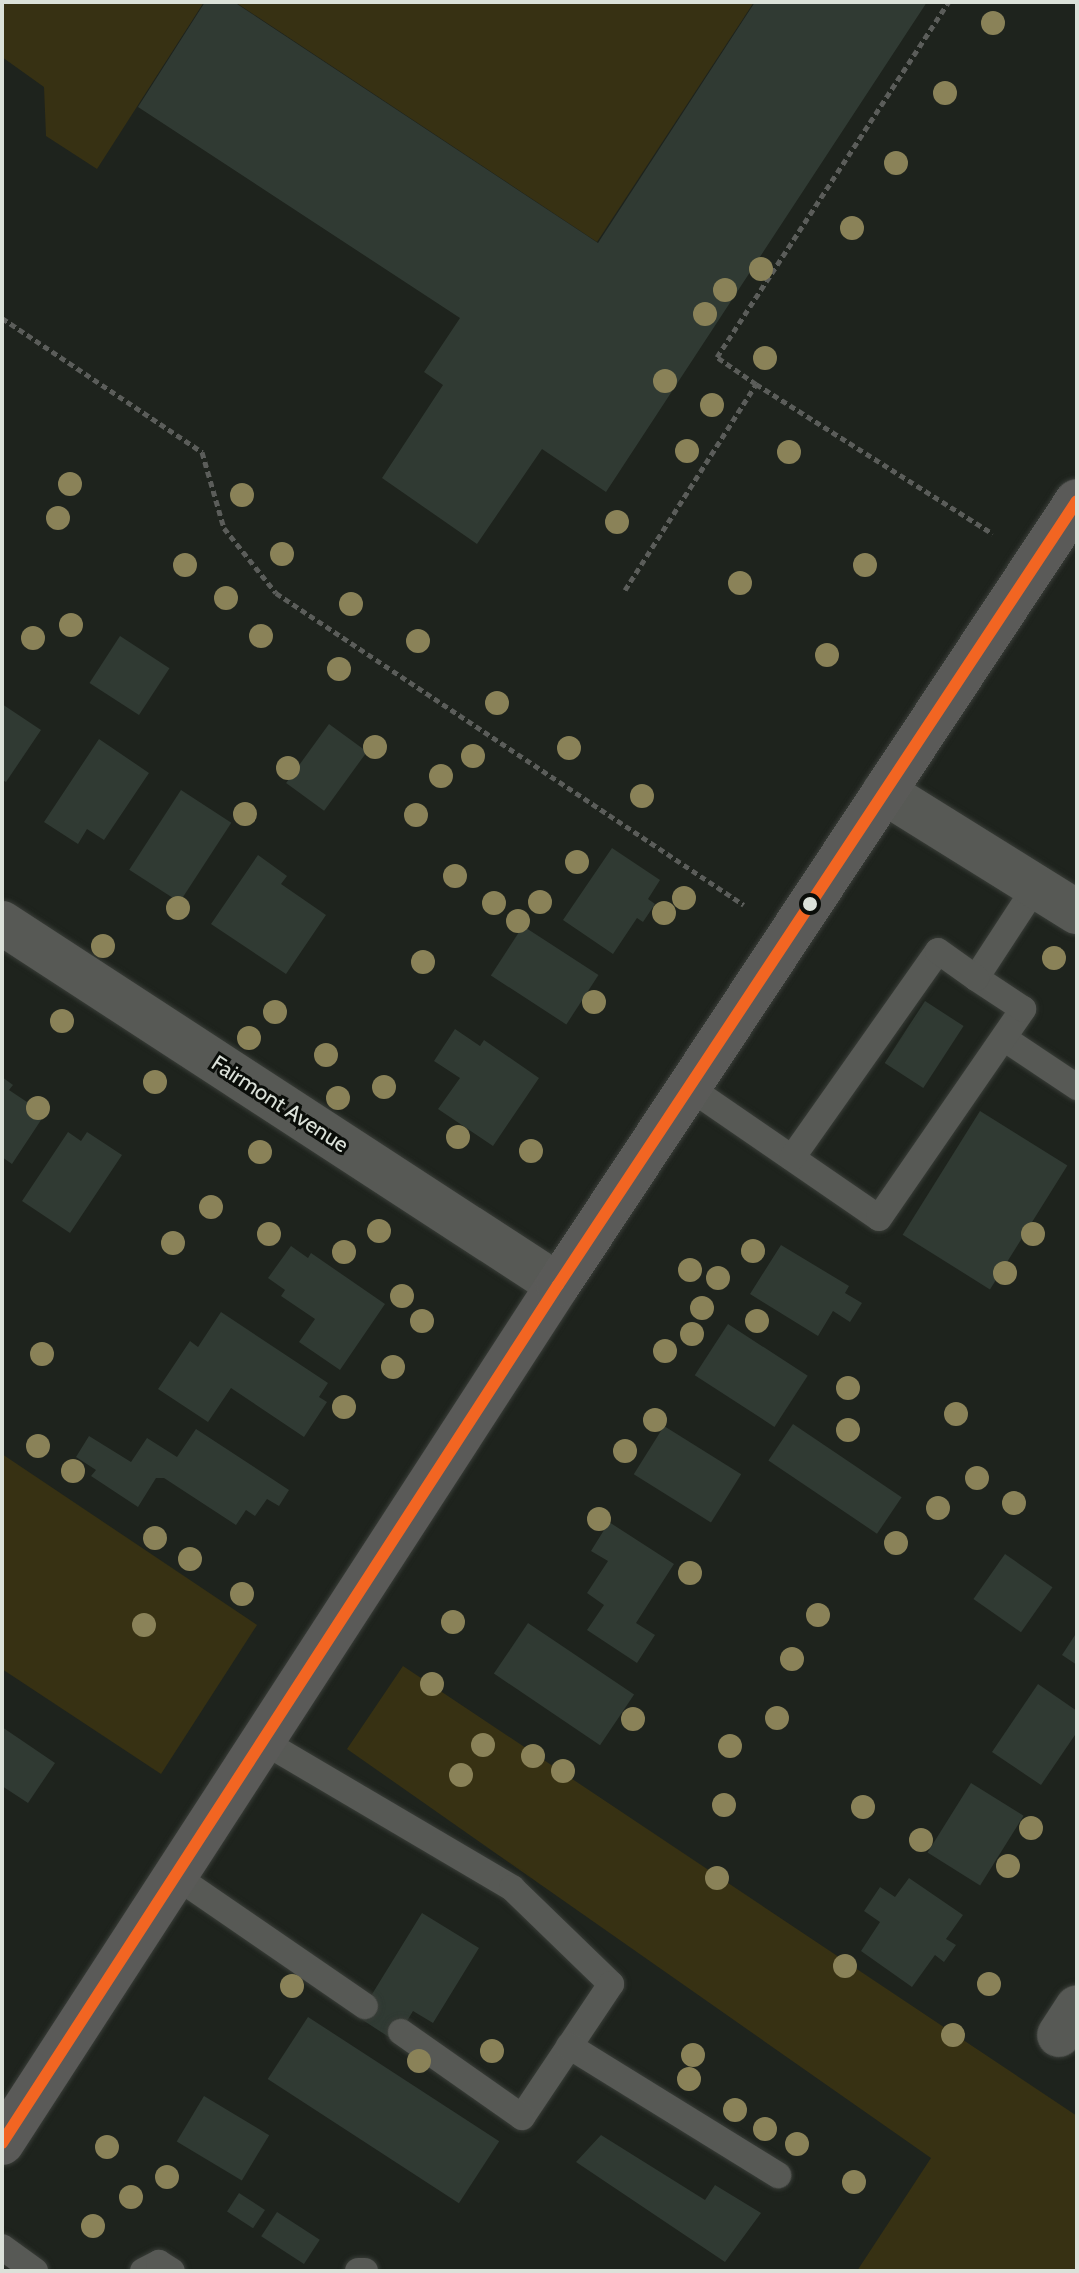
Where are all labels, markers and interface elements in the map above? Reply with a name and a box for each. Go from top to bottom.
unlabelled marker [802,896,818,912]
street label: Fairmont Avenue [207,1050,353,1158]

